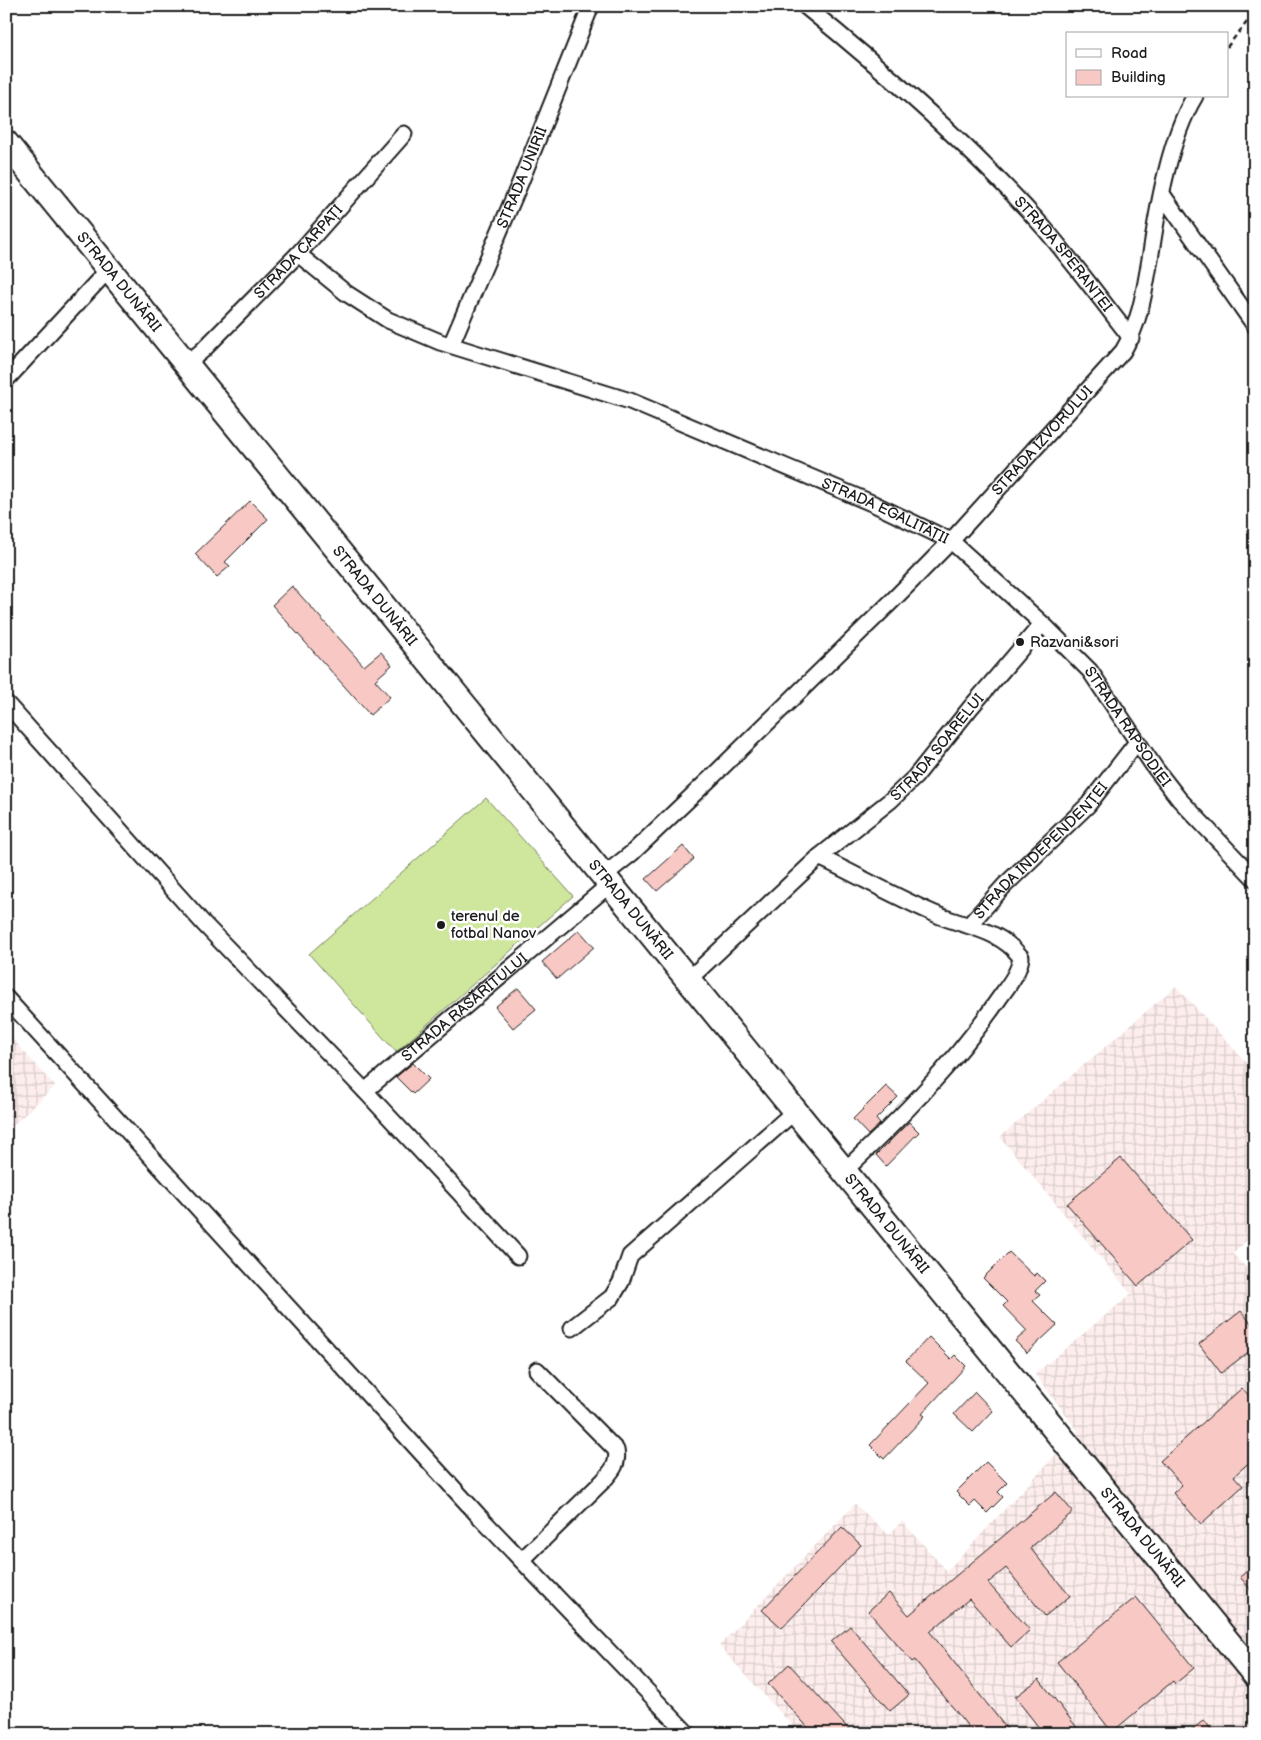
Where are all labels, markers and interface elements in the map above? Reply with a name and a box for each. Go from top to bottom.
legend [1066,32,1228,98]
text: Road [1111,44,1147,63]
text: Building [1111,68,1166,87]
street label: STRADA UNIRII [492,123,551,231]
street label: STRADA SPERANȚEI [1010,192,1117,316]
street label: STRADA CARPAȚI [250,200,347,303]
street label: STRADA DUNĂRII [73,228,166,336]
street label: STRADA IZVORULUI [988,381,1097,499]
street label: STRADA EGALITĂȚII [819,473,952,548]
street label: STRADA DUNĂRII [329,542,422,650]
place label: Razvani&sori [1030,633,1119,652]
marker: Razvani&sori [1014,636,1026,648]
street label: STRADA RAPSODIEI [1080,663,1176,791]
street label: STRADA SOARELUI [886,689,988,805]
street label: STRADA INDEPENDENȚEI [969,778,1112,923]
street label: STRADA DUNĂRII [584,856,678,964]
place label: terenul de fotbal Nanov [451,907,537,943]
marker: terenul de fotbal Nanov [435,919,447,931]
street label: STRADA RĂSĂRITULUI [397,948,531,1066]
street label: STRADA DUNĂRII [840,1169,934,1278]
street label: STRADA DUNĂRII [1096,1483,1189,1592]

